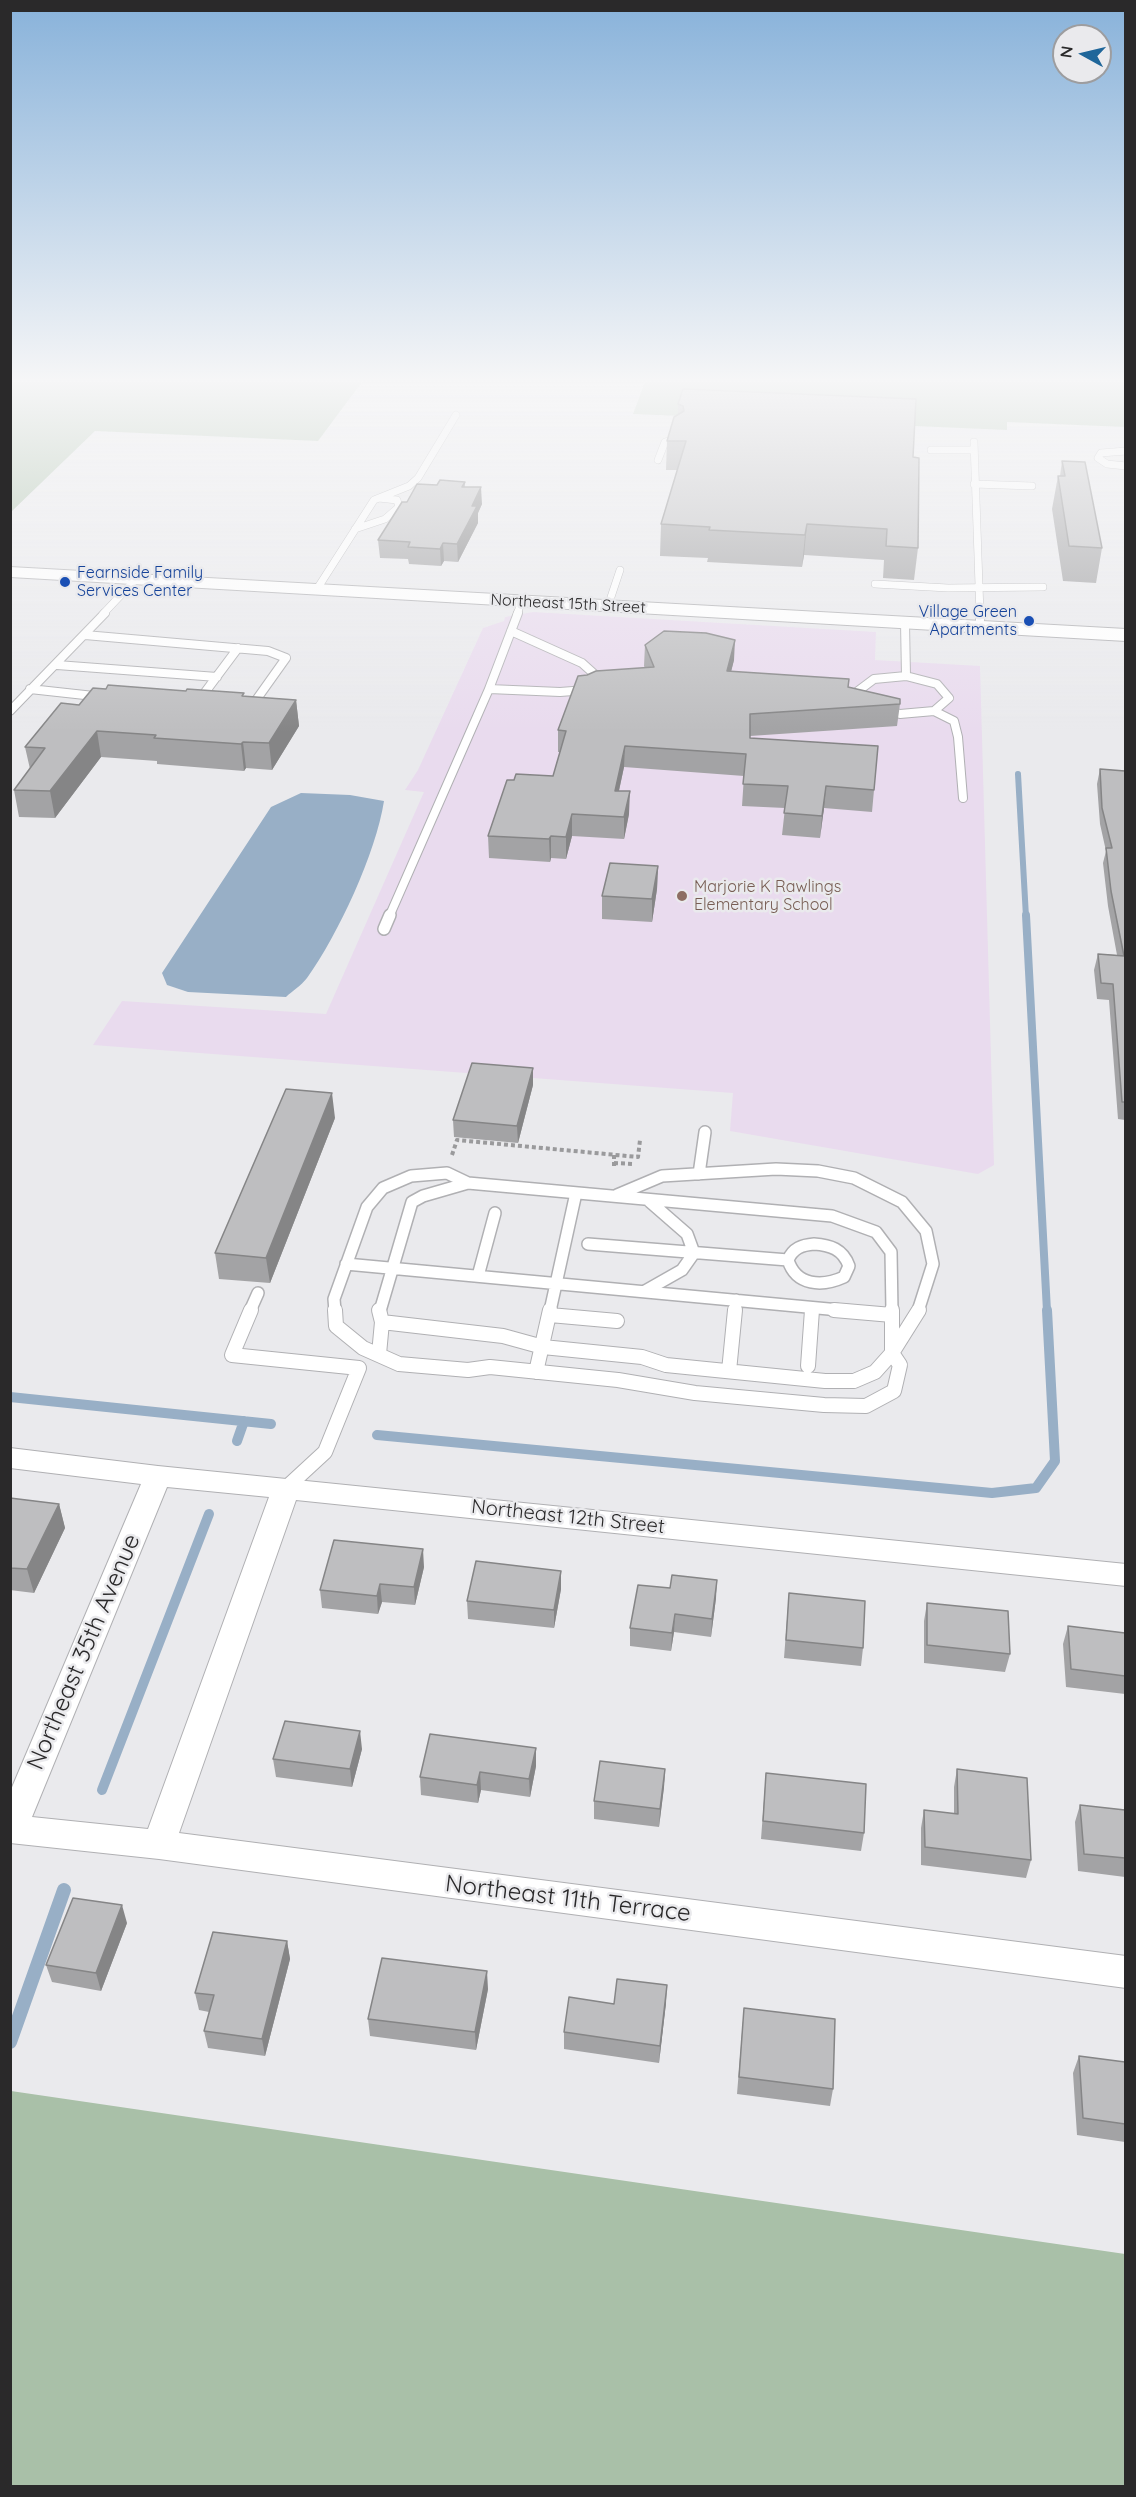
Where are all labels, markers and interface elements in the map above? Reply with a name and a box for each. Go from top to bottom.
north arrow [1052,24,1112,84]
text: N [1055,45,1077,59]
place label: Fearnside Family Services Center [77,563,203,601]
marker: Fearnside Family Services Center [58,575,72,589]
street label: Northeast 15th Street [490,590,646,618]
place label: Village Green Apartments [919,602,1017,640]
marker: Village Green Apartments [1022,614,1036,628]
place label: Marjorie K Rawlings Elementary School [694,877,841,915]
marker: Marjorie K Rawlings Elementary School [675,889,689,903]
street label: Northeast 12th Street [470,1495,666,1539]
street label: Northeast 35th Avenue [21,1530,147,1774]
street label: Northeast 11th Terrace [444,1870,692,1928]

